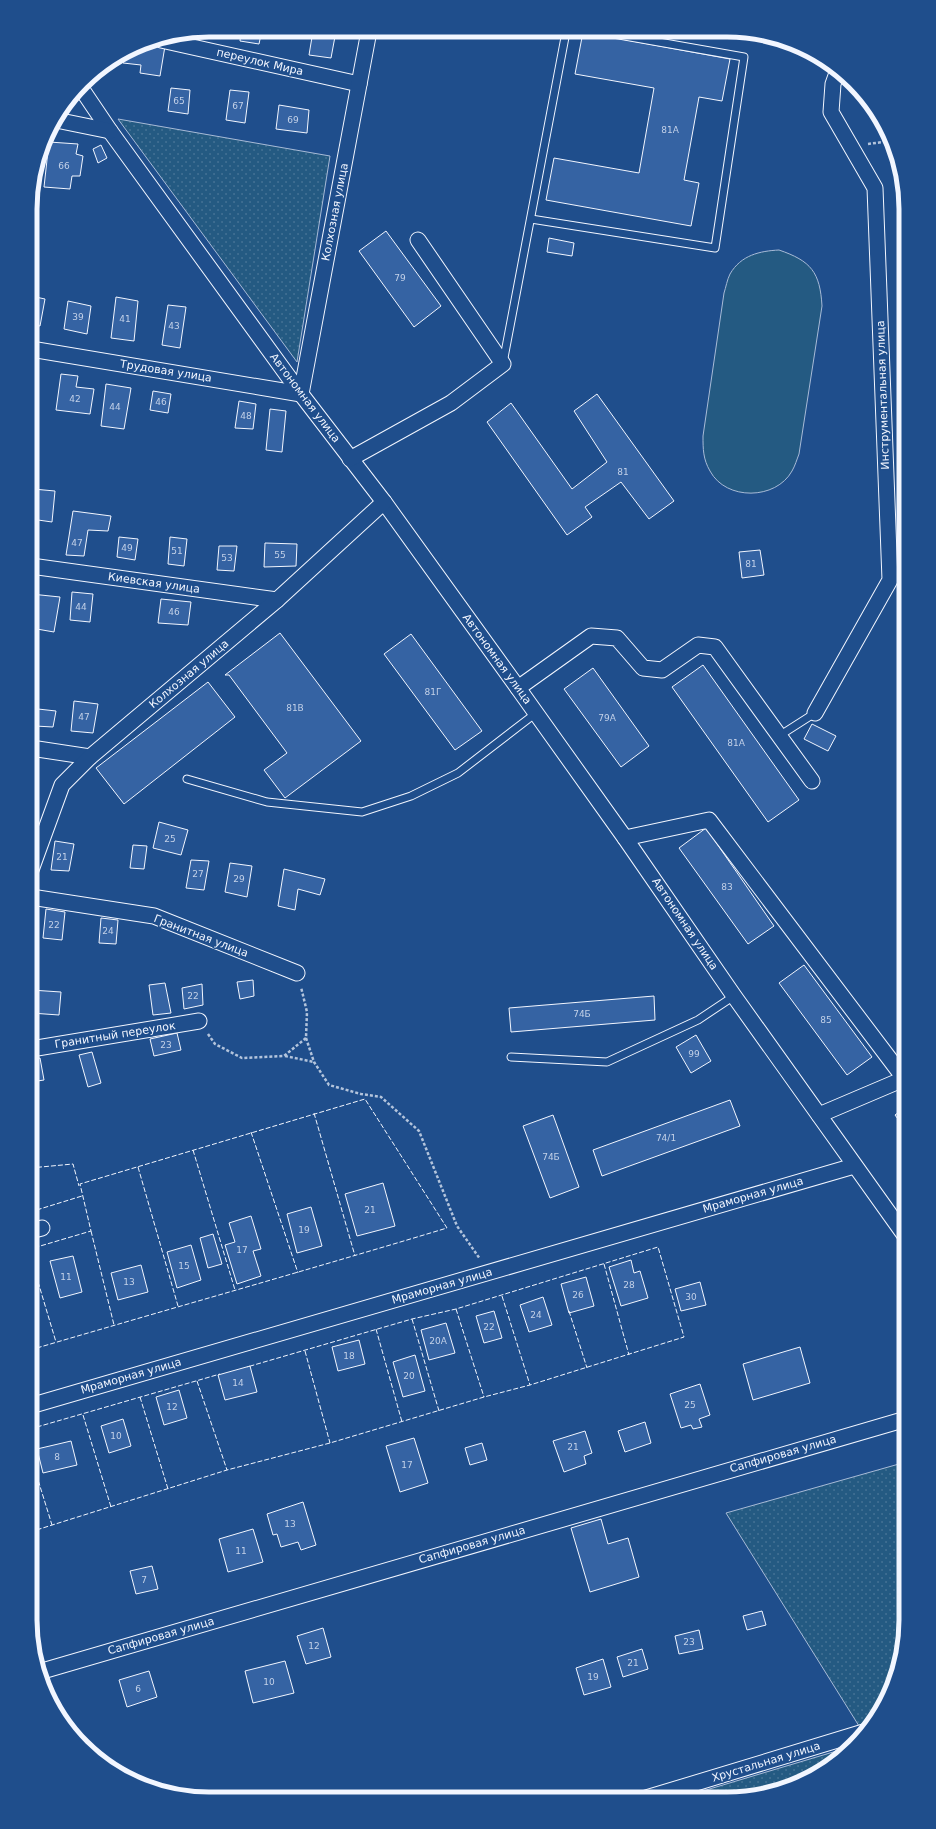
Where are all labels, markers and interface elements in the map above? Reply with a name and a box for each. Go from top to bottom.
street label: переулок Мира [215,46,305,78]
house number: 65 [173,96,185,106]
house number: 67 [232,101,244,111]
house number: 69 [287,115,299,125]
house number: 81А [661,125,680,135]
house number: 66 [58,161,70,171]
street label: Колхозная улица [319,162,351,262]
house number: 79 [394,273,406,283]
house number: 39 [72,312,84,322]
house number: 41 [119,314,131,324]
street label: Инструментальная улица [874,320,892,470]
house number: 43 [168,321,180,331]
street label: Автономная улица [267,351,343,445]
street label: Трудовая улица [118,357,213,385]
house number: 42 [69,394,81,404]
house number: 46 [155,397,167,407]
house number: 44 [109,402,121,412]
house number: 48 [240,411,252,421]
house number: 81 [617,467,629,477]
house number: 47 [71,538,83,548]
house number: 49 [121,543,133,553]
house number: 51 [171,546,183,556]
house number: 55 [274,550,286,560]
house number: 53 [221,553,233,563]
house number: 81 [745,559,757,569]
street label: Киевская улица [107,570,201,596]
house number: 44 [75,602,87,612]
house number: 46 [168,607,180,617]
street label: Автономная улица [460,611,534,707]
street label: Колхозная улица [147,637,231,711]
house number: 81Г [425,687,441,697]
house number: 81В [286,703,304,713]
house number: 47 [78,712,90,722]
house number: 79А [598,713,617,723]
house number: 81А [727,738,746,748]
house number: 25 [164,834,176,844]
house number: 21 [56,852,68,862]
house number: 27 [192,869,204,879]
house number: 29 [233,874,245,884]
street label: Автономная улица [649,875,721,973]
house number: 83 [721,882,733,892]
street label: Гранитная улица [152,912,250,960]
house number: 22 [48,920,60,930]
house number: 24 [102,926,114,936]
house number: 22 [187,991,199,1001]
house number: 74Б [573,1009,591,1019]
house number: 85 [820,1015,832,1025]
street label: Гранитный переулок [54,1019,177,1051]
house number: 23 [160,1040,172,1050]
house number: 99 [688,1049,700,1059]
house number: 74/1 [656,1133,676,1143]
house number: 74Б [542,1152,560,1162]
street label: Мраморная улица [701,1174,805,1216]
house number: 21 [364,1205,376,1215]
house number: 19 [298,1225,310,1235]
house number: 17 [236,1245,248,1255]
house number: 15 [178,1261,190,1271]
street label: Мраморная улица [390,1265,494,1307]
house number: 11 [60,1272,72,1282]
house number: 13 [123,1277,135,1287]
house number: 28 [623,1280,635,1290]
house number: 26 [572,1290,584,1300]
house number: 30 [685,1292,697,1302]
house number: 24 [530,1310,542,1320]
house number: 22 [483,1322,495,1332]
house number: 20А [429,1336,448,1346]
house number: 18 [343,1351,355,1361]
street label: Мраморная улица [79,1355,183,1397]
house number: 20 [403,1371,415,1381]
house number: 14 [232,1378,244,1388]
house number: 25 [684,1400,696,1410]
house number: 12 [166,1402,178,1412]
house number: 10 [110,1431,122,1441]
street label: Сапфировая улица [728,1433,838,1475]
house number: 21 [567,1442,579,1452]
house number: 8 [54,1452,60,1462]
house number: 17 [401,1460,413,1470]
house number: 13 [284,1519,296,1529]
street label: Сапфировая улица [417,1524,527,1566]
house number: 11 [235,1546,247,1556]
house number: 7 [141,1575,147,1585]
street label: Сапфировая улица [106,1615,216,1657]
house number: 23 [683,1637,695,1647]
house number: 12 [308,1641,320,1651]
house number: 21 [627,1658,639,1668]
house number: 19 [587,1672,599,1682]
house number: 10 [263,1677,275,1687]
house number: 6 [135,1684,141,1694]
street label: Хрустальная улица [710,1739,822,1785]

